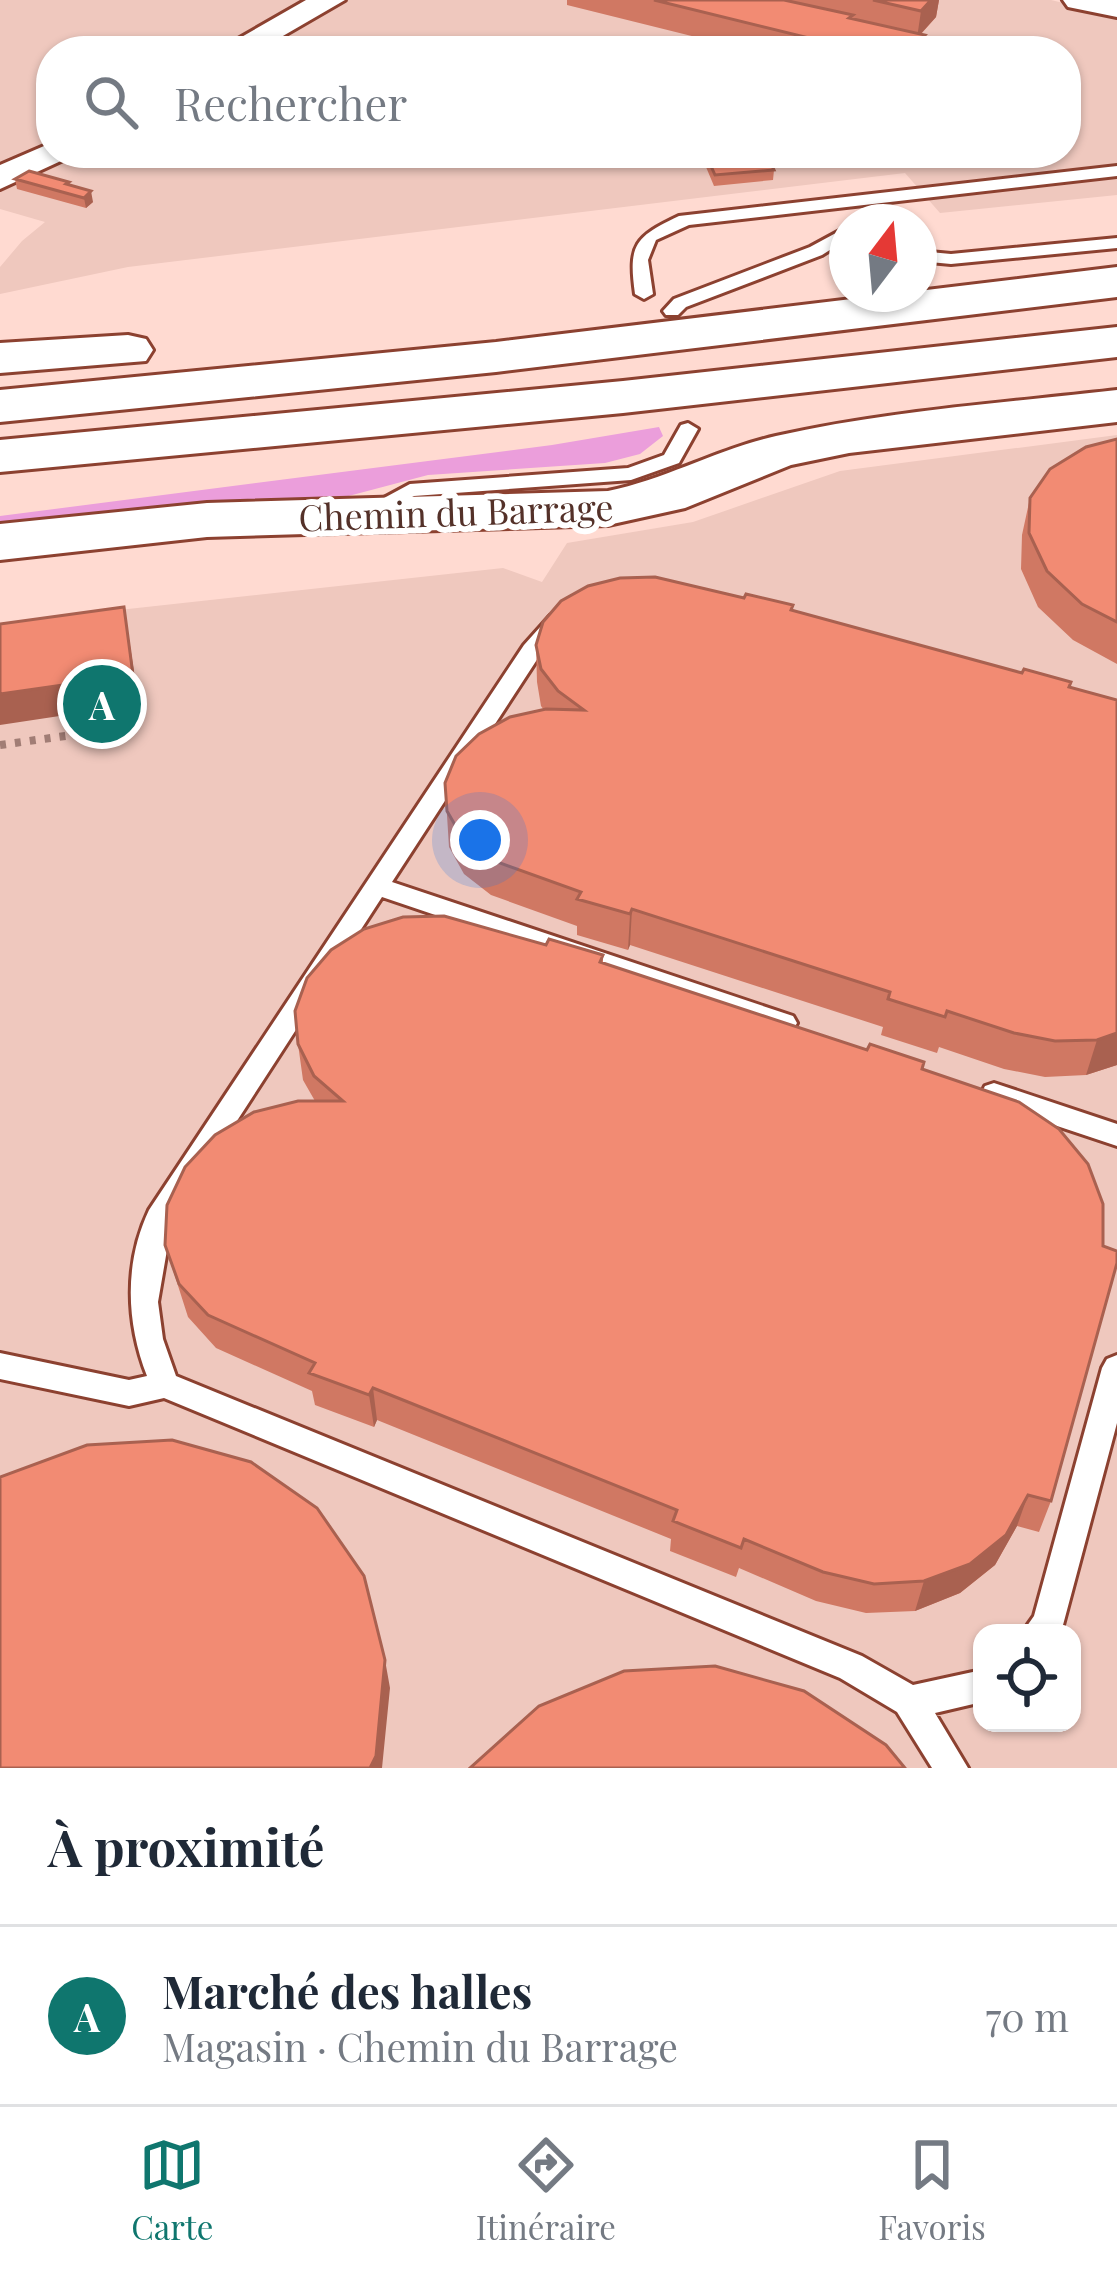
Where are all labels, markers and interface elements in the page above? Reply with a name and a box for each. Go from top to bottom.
search box [36,36,1081,168]
icon: search [78,69,144,135]
text: Rechercher [174,72,407,132]
north arrow [829,204,937,312]
street label: Chemin du Barrage [298,482,614,540]
pin: A [63,659,141,749]
your location [450,810,510,870]
map controls [973,1624,1081,1732]
button: locate [973,1624,1081,1732]
text: À proximité [48,1812,325,1880]
text: Marché des halles [162,1960,532,2020]
text: A [74,1990,100,2042]
text: 70 m [985,1990,1069,2042]
text: Magasin · Chemin du Barrage [162,2020,678,2072]
tab: Carte [131,2132,213,2248]
tab: Itinéraire [476,2132,616,2248]
tab: Favoris [878,2132,986,2248]

